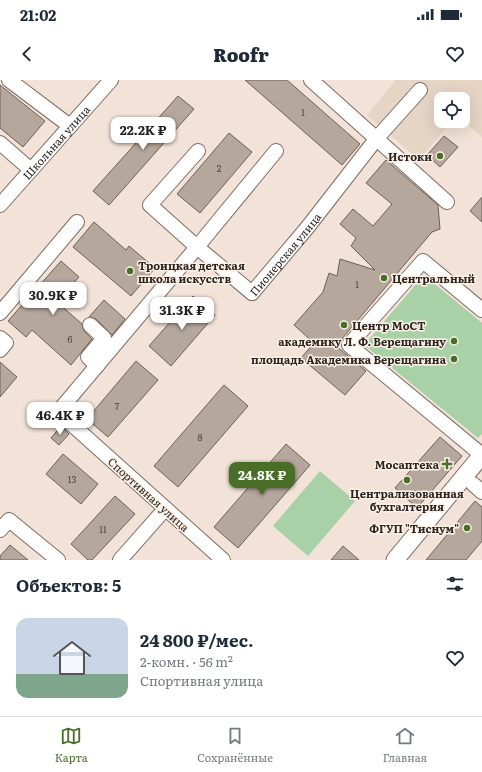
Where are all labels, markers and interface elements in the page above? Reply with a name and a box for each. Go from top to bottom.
text: 21:02 [20,3,56,26]
text: Roofr [213,41,269,68]
icon: back [16,43,38,65]
icon: heart [444,43,466,65]
map controls [434,92,470,128]
button: locate [434,92,470,128]
street label: Школьная улица [18,101,93,183]
house number: 1 [301,105,305,119]
pin: 22.2K ₽ [106,117,180,151]
text: 22.2K ₽ [120,120,166,139]
place label: Истоки [388,148,432,164]
marker: Истоки [435,151,445,161]
house number: 2 [217,161,222,175]
street label: Пионерская улица [245,209,324,299]
place label: Троицкая детская школа искусств [138,257,245,286]
marker: Троицкая детская школа искусств [125,266,135,276]
place label: Центральный [392,270,475,286]
marker: Центральный [379,273,389,283]
house number: 1 [355,277,359,291]
pin: 30.9K ₽ [16,282,90,316]
text: 30.9K ₽ [29,285,77,304]
pin: 31.3K ₽ [145,297,219,331]
text: 31.3K ₽ [159,300,205,319]
place label: Центр МоСТ [352,317,425,333]
marker: Центр МоСТ [339,320,349,330]
house number: 6 [68,332,73,346]
place label: академику Л. Ф. Верещагину [278,333,446,349]
marker: академику Л. Ф. Верещагину [449,336,459,346]
place label: площадь Академика Верещагина [251,351,447,367]
marker: площадь Академика Верещагина [449,354,459,364]
house number: 7 [115,399,120,413]
pin: 46.4K ₽ [23,402,97,436]
text: 46.4K ₽ [36,405,84,424]
house number: 8 [198,430,203,444]
street label: Спортивная улица [105,453,193,535]
place label: Мосаптека [375,456,440,472]
marker: Мосаптека [442,459,452,469]
pin: 24.8K ₽ [225,462,299,496]
text: 24.8K ₽ [238,465,286,484]
house number: 13 [68,472,76,486]
marker: Централизованная бухгалтерия [402,475,412,485]
place label: Централизованная бухгалтерия [350,485,464,514]
place label: ФГУП "Тиснум" [369,520,459,536]
house number: 11 [99,522,107,536]
marker: ФГУП "Тиснум" [462,523,472,533]
text: Объектов: 5 [16,572,121,597]
icon: filters [444,573,466,595]
text: 24 800 ₽/мес. [140,627,254,652]
icon: home [48,634,96,682]
icon: heart [444,647,466,669]
text: 2-комн. · 56 m² [140,652,233,671]
text: Спортивная улица [140,671,263,690]
tab: Карта [55,725,88,765]
tab: Сохранённые [197,725,273,765]
tab: Главная [383,725,427,765]

